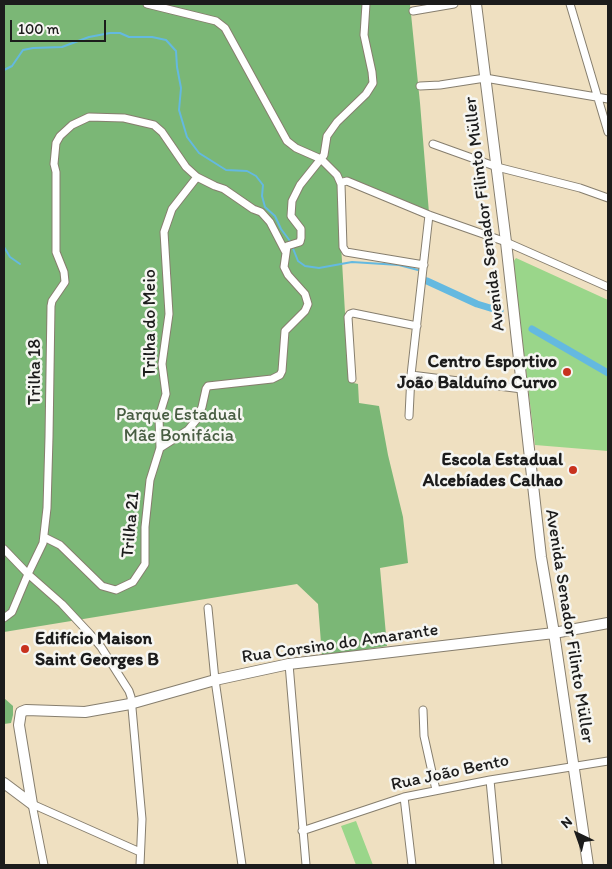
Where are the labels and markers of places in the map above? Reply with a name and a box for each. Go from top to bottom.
place label: Centro Esportivo João Balduíno Curvo [397,351,557,394]
marker: Centro Esportivo João Balduíno Curvo [561,366,573,378]
place label: Escola Estadual Alcebíades Calhao [423,449,563,492]
marker: Escola Estadual Alcebíades Calhao [567,464,579,476]
place label: Edifício Maison Saint Georges B [35,628,159,670]
marker: Edifício Maison Saint Georges B [19,643,31,655]

